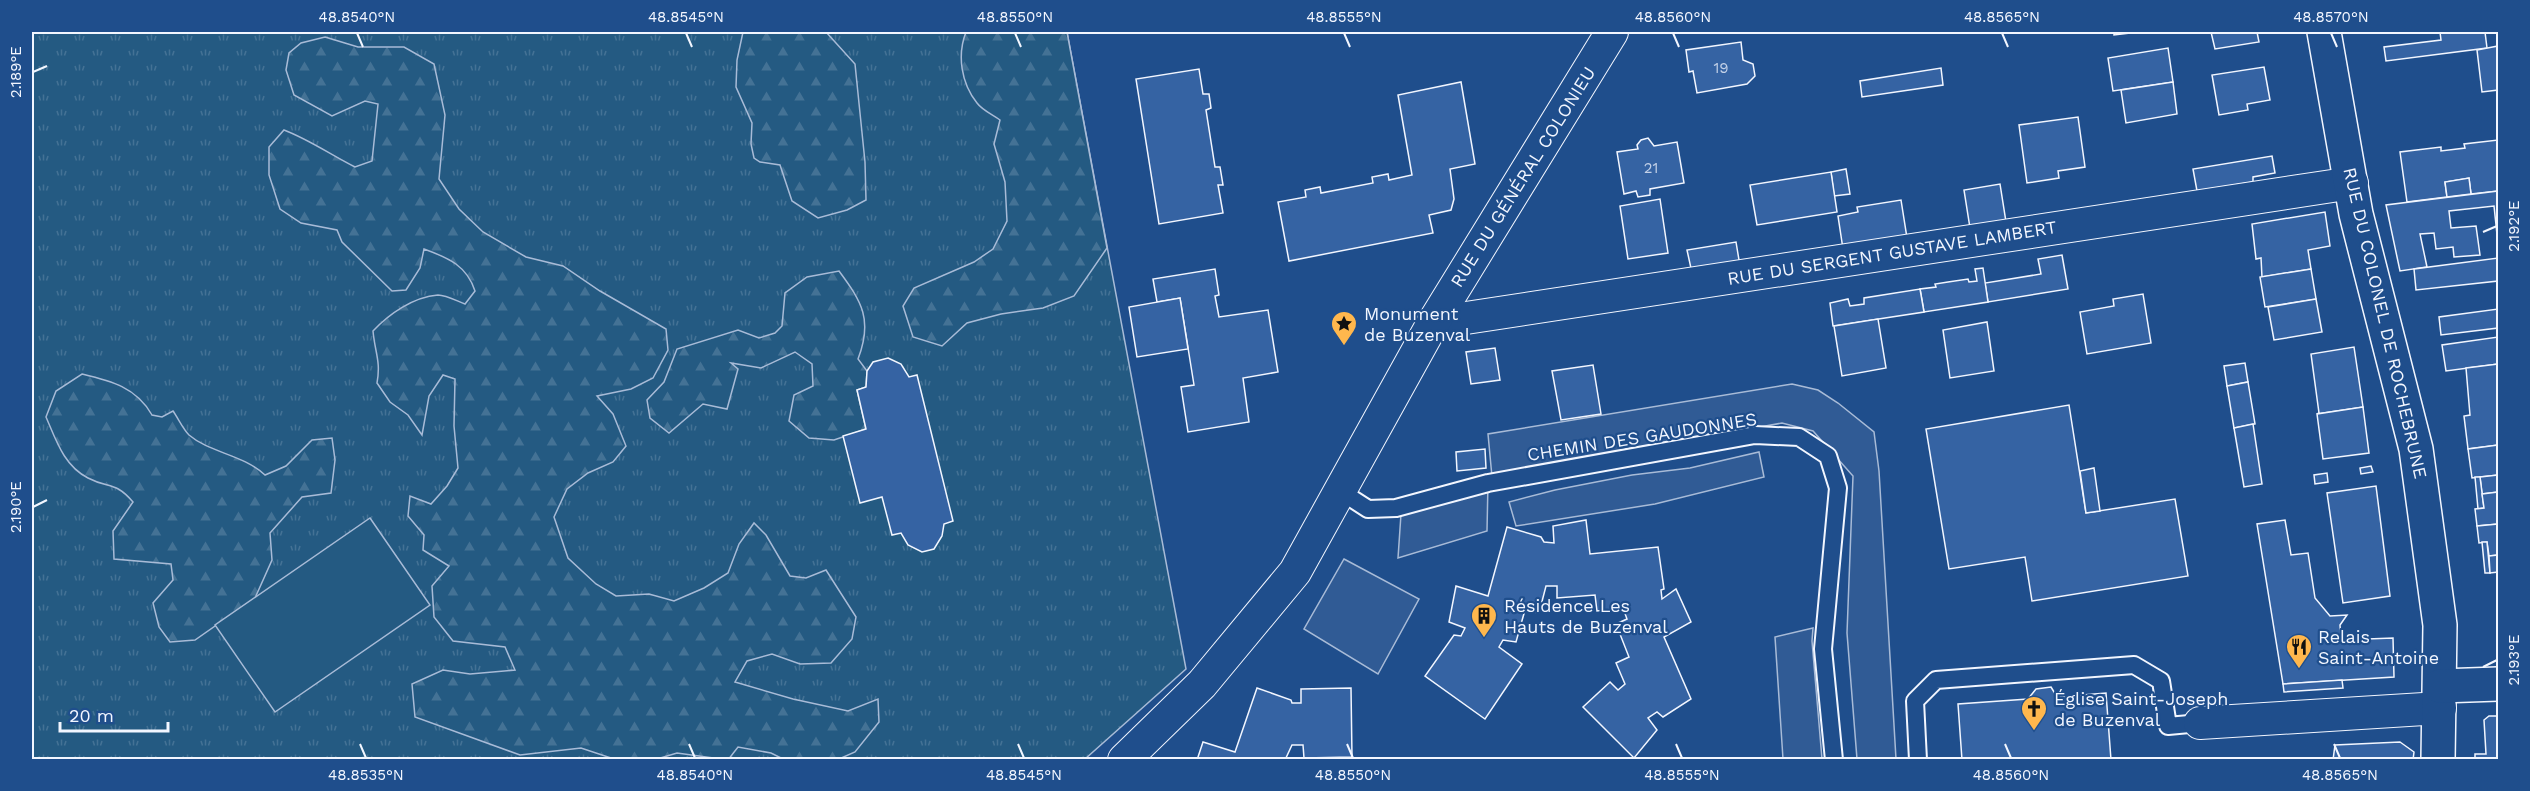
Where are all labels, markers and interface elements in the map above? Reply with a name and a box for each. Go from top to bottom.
text: 48.8540°N [319,8,395,26]
text: 48.8545°N [648,8,724,26]
text: 48.8550°N [977,8,1053,26]
text: 48.8555°N [1306,8,1382,26]
text: 48.8560°N [1635,8,1711,26]
text: 48.8565°N [1964,8,2040,26]
text: 48.8570°N [2293,8,2369,26]
text: 2.189°E [7,46,25,98]
house number: 19 [1713,59,1729,77]
street label: RUE DU GÉNÉRAL COLONIEU [1446,63,1599,291]
house number: 21 [1644,159,1658,177]
street label: RUE DU COLONEL DE ROCHEBRUNE [2339,165,2432,481]
text: 2.192°E [2505,200,2523,252]
street label: RUE DU SERGENT GUSTAVE LAMBERT [1726,216,2058,289]
place label: Monument de Buzenval [1364,303,1471,345]
place icon: Monument de Buzenval [1329,309,1359,347]
street label: CHEMIN DES GAUDONNES [1526,408,1758,465]
text: 2.190°E [7,481,25,533]
place label: Résidence Les Hauts de Buzenval [1504,595,1668,637]
building icon: Résidence Les Hauts de Buzenval [1469,601,1499,639]
place label: Relais Saint-Antoine [2318,626,2439,668]
restaurant icon: Relais Saint-Antoine [2284,632,2314,670]
text: 2.193°E [2505,635,2523,686]
place label: Église Saint-Joseph de Buzenval [2054,688,2228,730]
church icon: Église Saint-Joseph de Buzenval [2019,694,2049,732]
scale bar [60,695,168,733]
text: 20 m [69,705,114,726]
text: 48.8535°N [328,766,404,784]
text: 48.8540°N [657,766,733,784]
text: 48.8545°N [986,766,1062,784]
text: 48.8550°N [1315,766,1391,784]
text: 48.8555°N [1644,766,1720,784]
text: 48.8560°N [1973,766,2049,784]
text: 48.8565°N [2302,766,2378,784]

